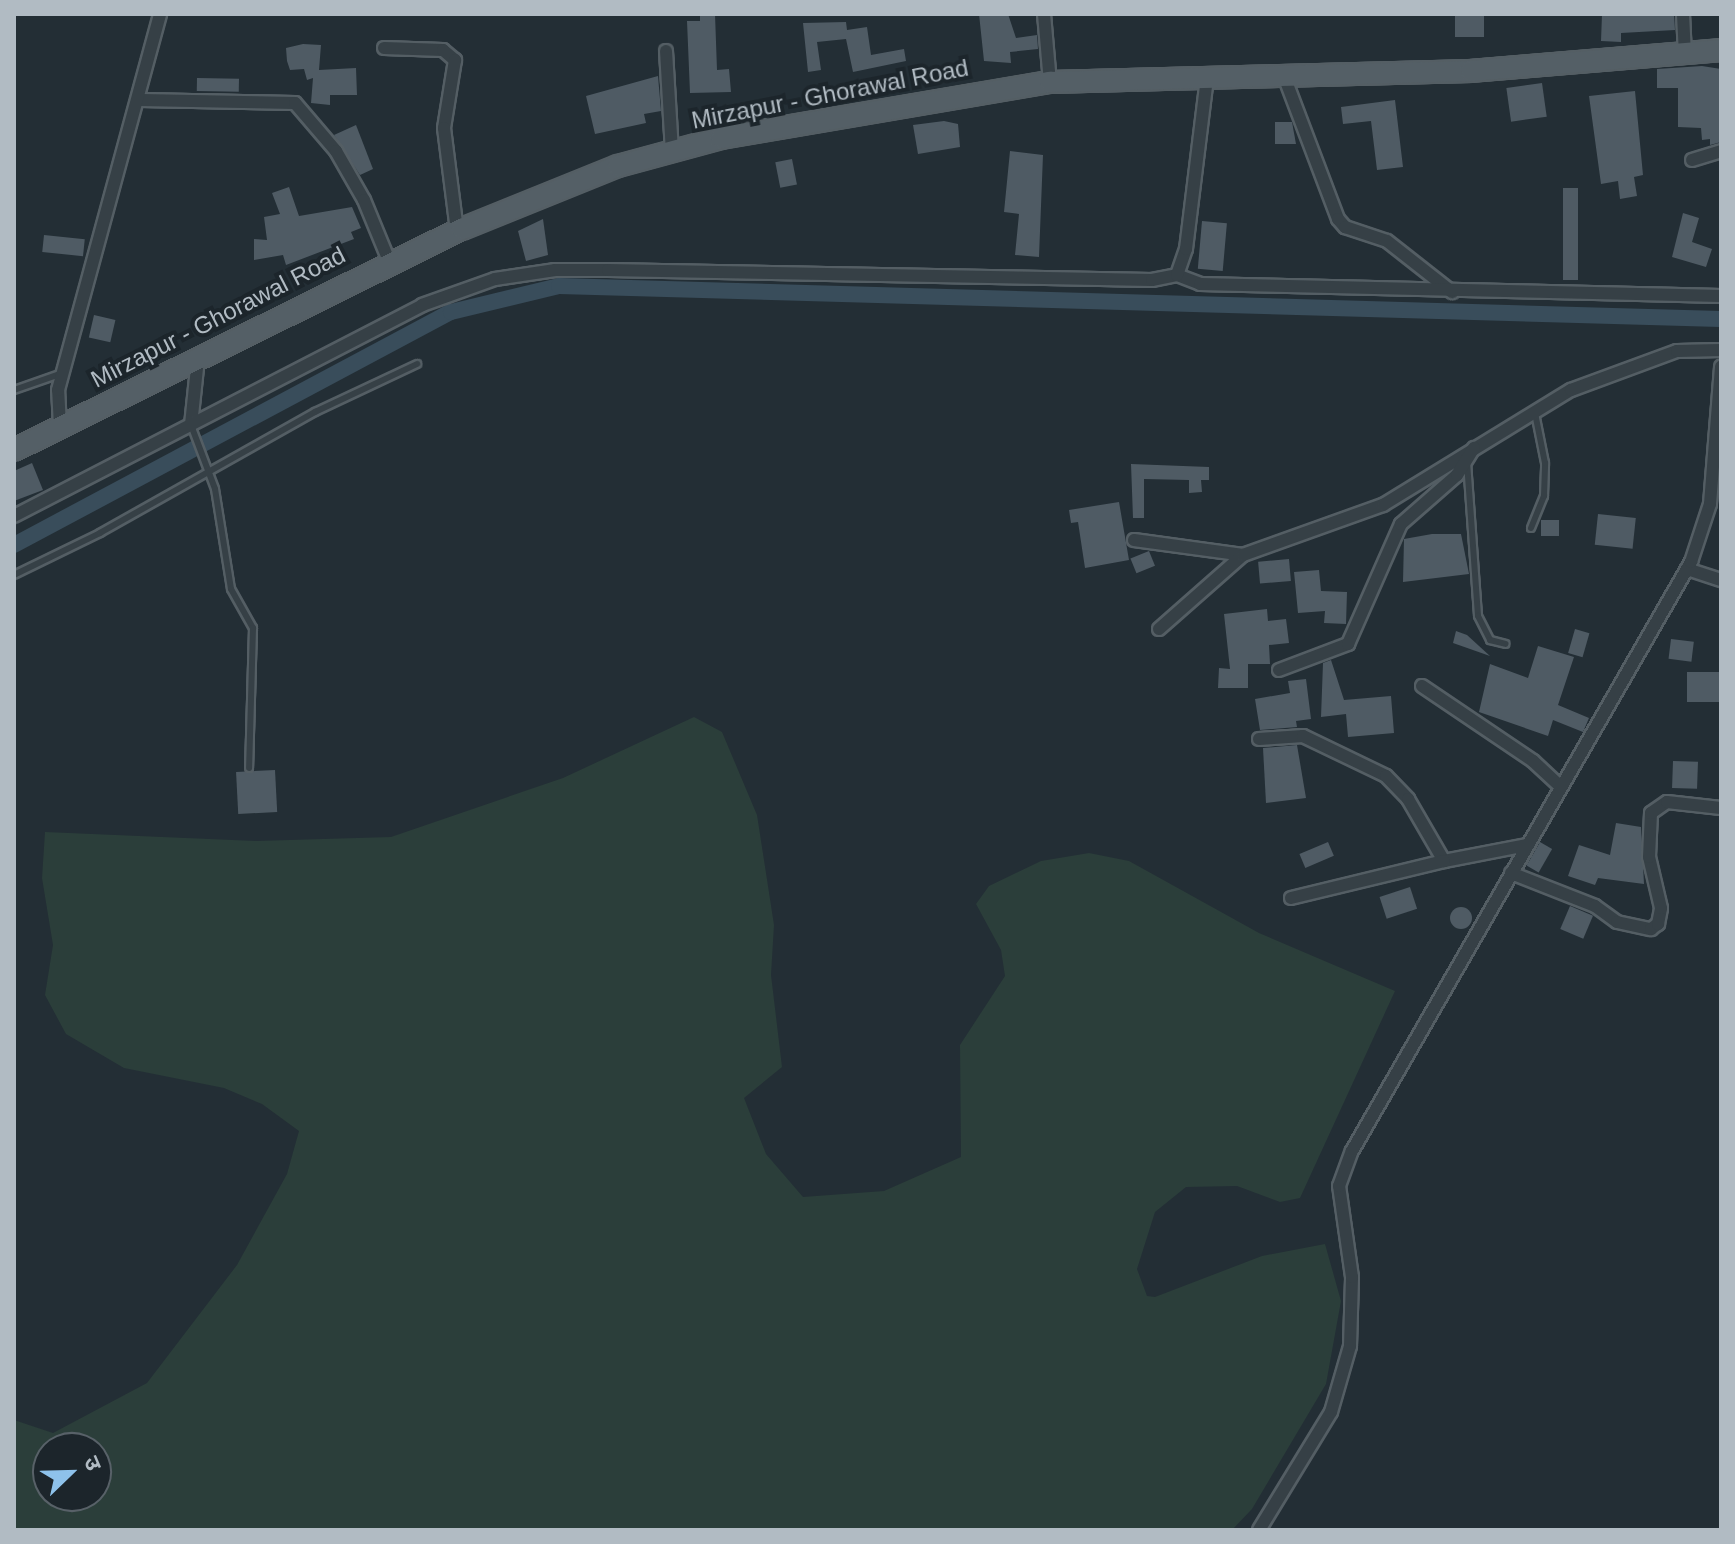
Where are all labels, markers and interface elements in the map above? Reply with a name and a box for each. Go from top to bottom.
street label: Mirzapur - Ghorawal Road [689,53,971,135]
street label: Mirzapur - Ghorawal Road [86,240,350,394]
north arrow [32,1432,112,1512]
text: उ [79,1452,107,1474]

